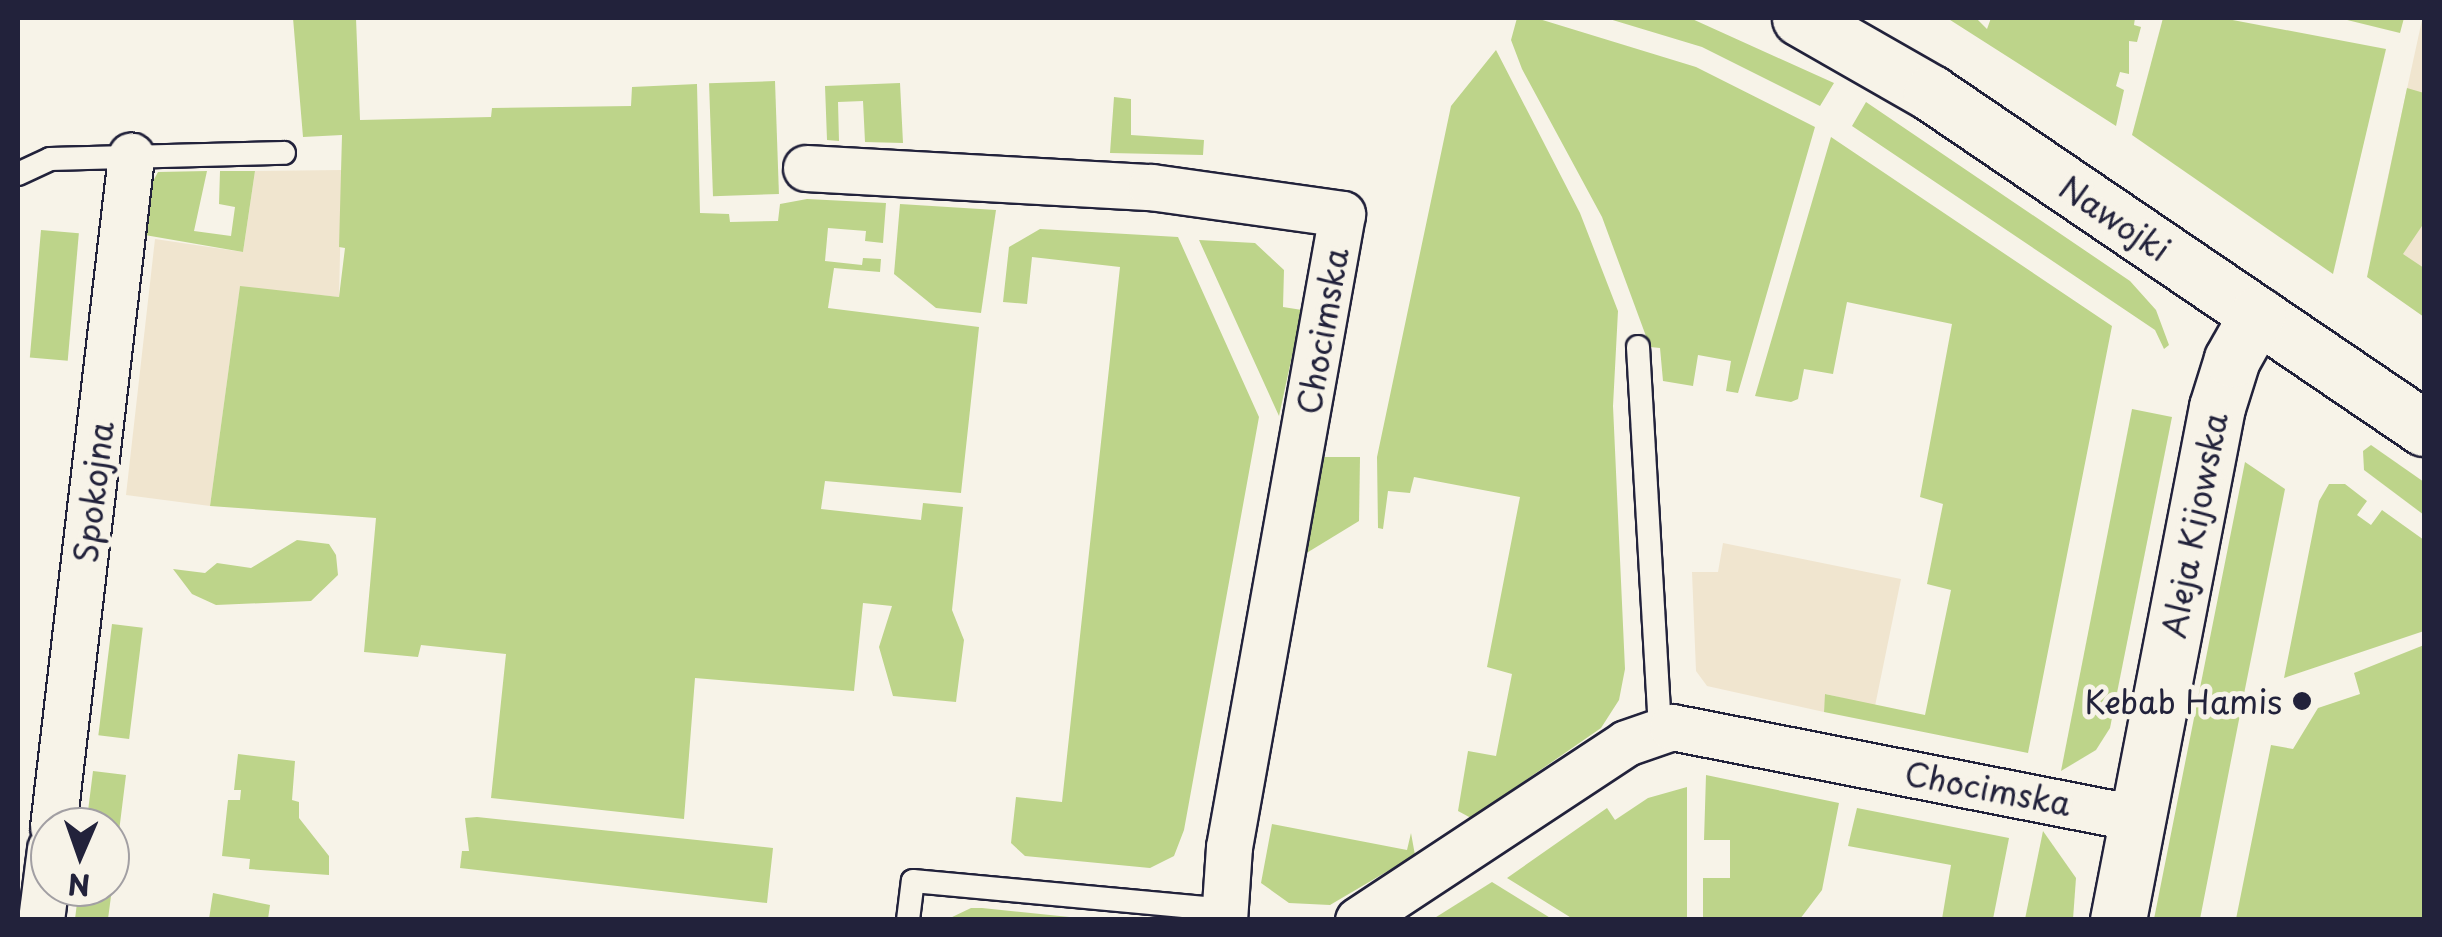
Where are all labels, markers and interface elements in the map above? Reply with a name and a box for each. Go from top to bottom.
street label: Nawojki [2053,167,2177,269]
street label: Chocimska [1288,245,1356,417]
street label: Aleja Kijowska [2153,409,2235,641]
street label: Spokojna [65,419,121,565]
place label: Kebab Hamis [2083,682,2282,720]
marker: Kebab Hamis [2291,690,2313,712]
street label: Chocimska [1902,753,2074,823]
north arrow [30,807,130,907]
text: N [67,864,91,907]

